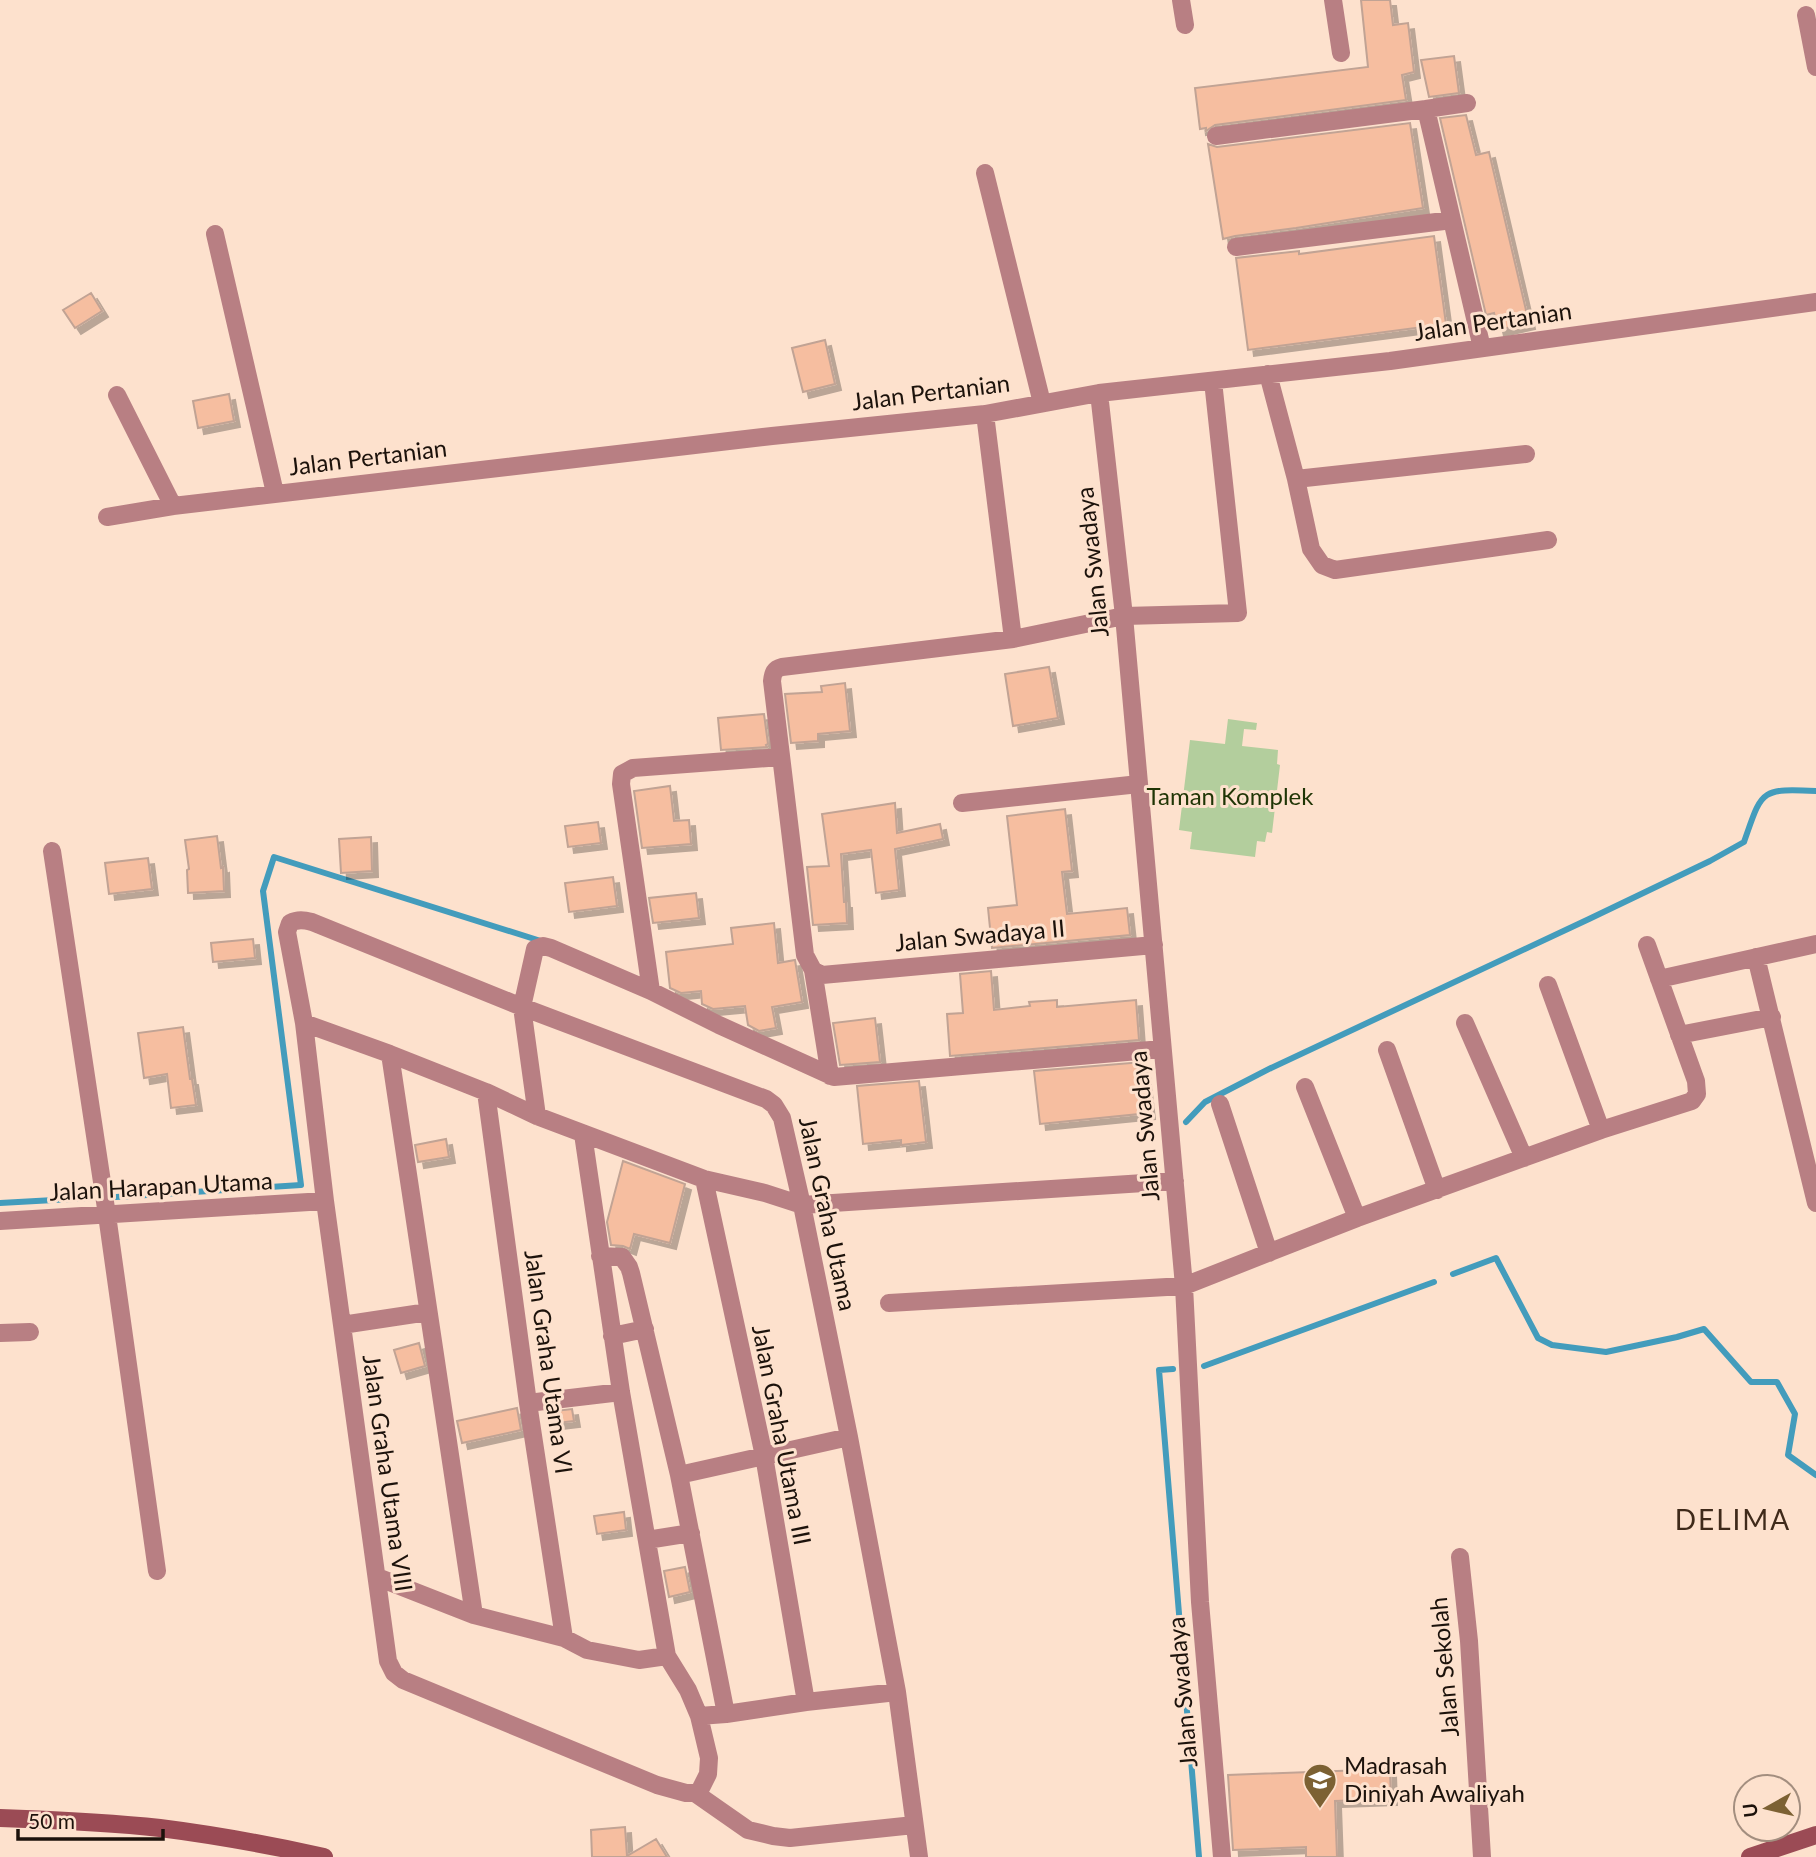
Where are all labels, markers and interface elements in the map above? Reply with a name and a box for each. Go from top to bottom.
street label: Jalan Pertanian [1412,295,1573,346]
street label: Jalan Pertanian [850,367,1011,416]
street label: Jalan Pertanian [287,432,448,481]
street label: Jalan Swadaya [1069,486,1114,639]
park label: Taman Komplek [1147,781,1314,810]
street label: Jalan Swadaya II [894,913,1066,956]
street label: Jalan Swadaya [1122,1050,1165,1203]
street label: Jalan Graha Utama [794,1114,863,1313]
street label: Jalan Harapan Utama [49,1165,273,1206]
street label: Jalan Graha Utama VI [519,1248,580,1476]
street label: Jalan Graha Utama III [747,1322,818,1547]
street label: Jalan Graha Utama VIII [357,1352,419,1593]
district label: DELIMA [1675,1502,1791,1536]
street label: Jalan Sekolah [1423,1596,1464,1738]
street label: Jalan Swadaya [1160,1616,1203,1769]
place label: Madrasah Diniyah Awaliyah [1344,1750,1525,1807]
school or university icon: Madrasah Diniyah Awaliyah [1301,1761,1339,1810]
north arrow [1732,1773,1802,1843]
scale bar [18,1798,163,1842]
text: U [1737,1802,1762,1819]
text: 50 m [28,1808,75,1833]

